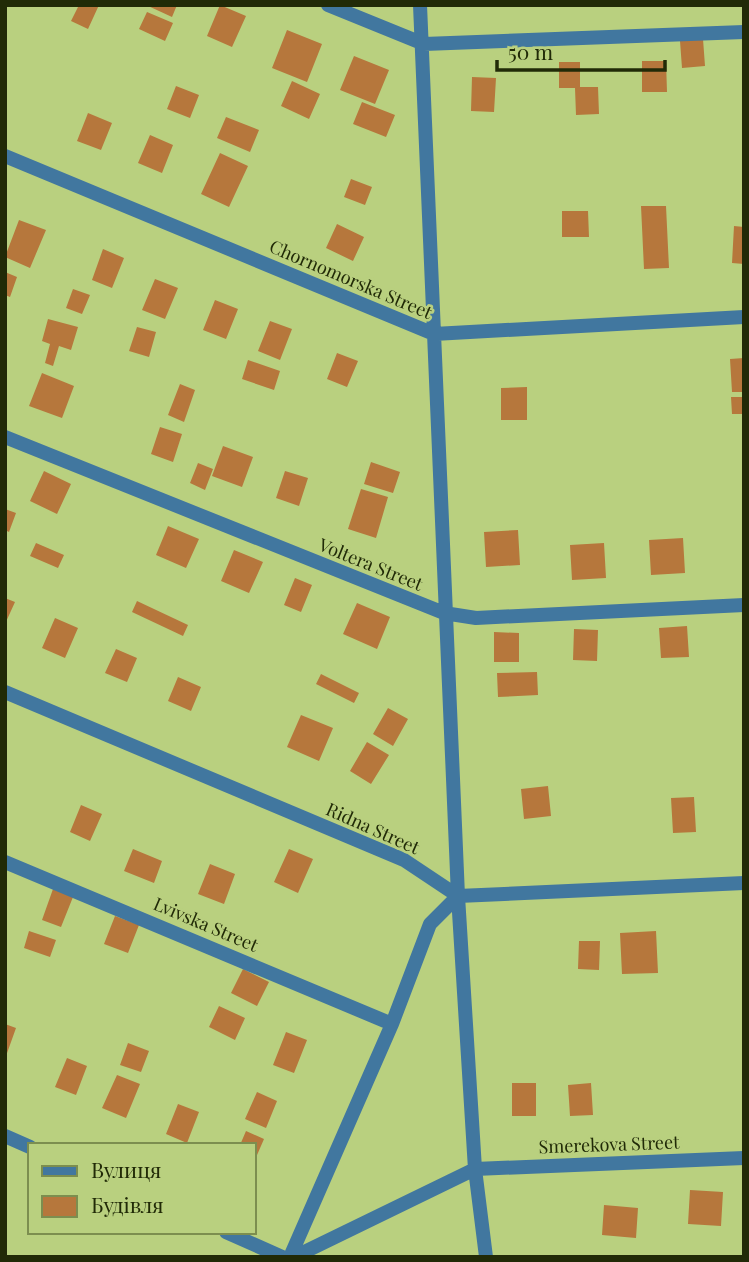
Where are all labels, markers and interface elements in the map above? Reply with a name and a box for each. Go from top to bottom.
scale bar [497,28,665,72]
text: 50 m [508,37,554,65]
street label: Chornomorska Street [266,234,437,324]
street label: Voltera Street [315,532,427,596]
street label: Ridna Street [323,797,424,859]
street label: Lvivska Street [150,891,263,957]
street label: Smerekova Street [538,1130,680,1158]
legend [28,1143,256,1234]
text: Вулиця [91,1155,161,1183]
text: Будівля [91,1190,164,1218]

